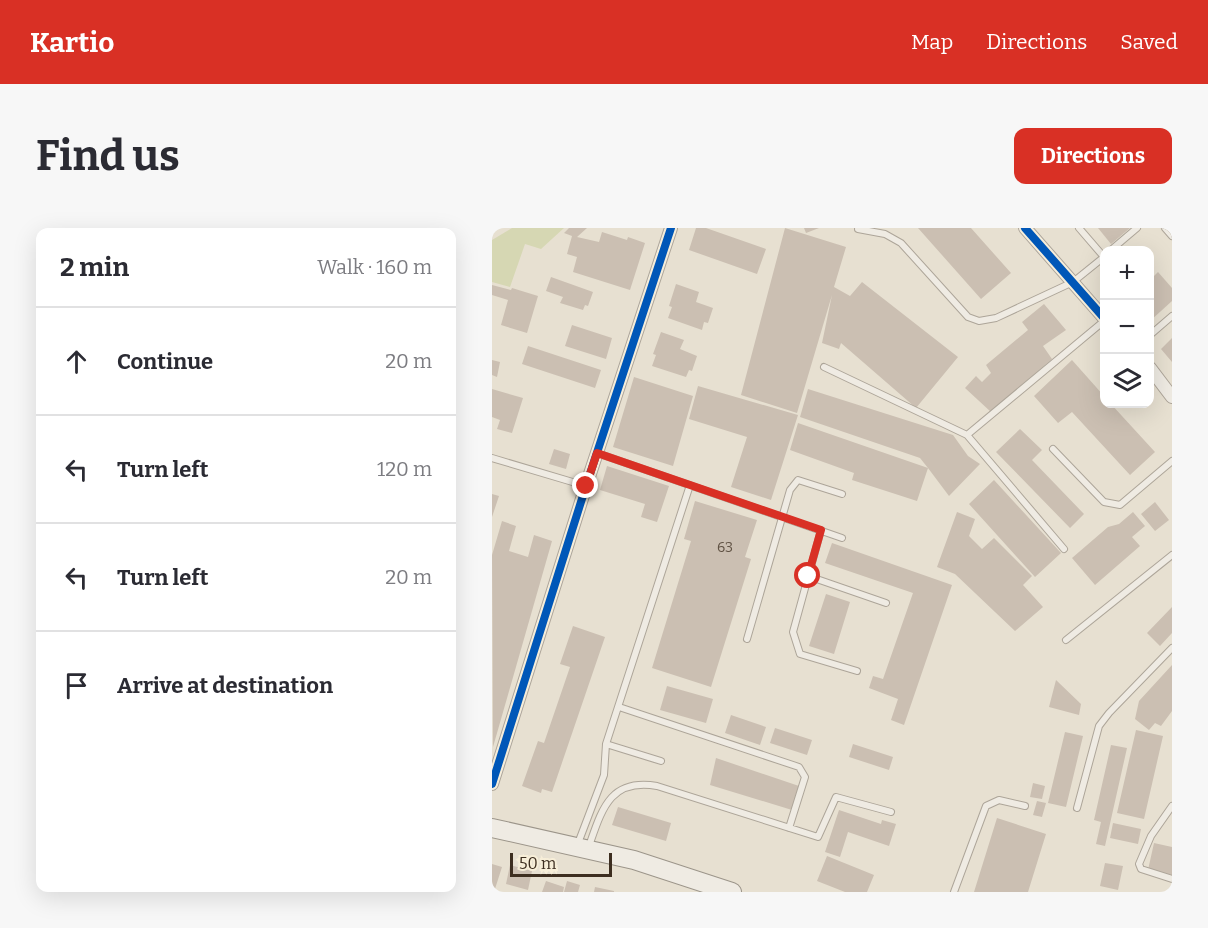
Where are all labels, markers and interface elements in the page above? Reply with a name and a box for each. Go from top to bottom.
text: Kartio [30,26,114,59]
text: Map [911,29,953,55]
text: Directions [986,29,1087,55]
text: Saved [1120,29,1178,55]
button: Directions [1014,128,1172,184]
text: Find us [36,131,180,181]
map controls [1100,246,1154,408]
button: + [1100,246,1154,300]
text: 2 min [60,252,129,283]
text: Walk · 160 m [317,255,432,279]
button: − [1100,300,1154,354]
icon: ahead [60,345,93,378]
text: Continue [117,348,213,375]
text: 20 m [385,349,432,373]
button: layers [1100,354,1154,408]
icon: left [60,453,93,486]
text: Turn left [117,456,209,483]
text: 120 m [377,457,432,481]
route end [572,472,598,498]
house number: 63 [717,539,733,556]
icon: left [60,561,93,594]
route start [794,562,820,588]
text: Turn left [117,564,209,591]
text: 20 m [385,565,432,589]
icon: arrive [60,669,93,702]
text: Arrive at destination [117,672,333,699]
scale bar [510,850,612,878]
text: 50 m [519,854,556,873]

